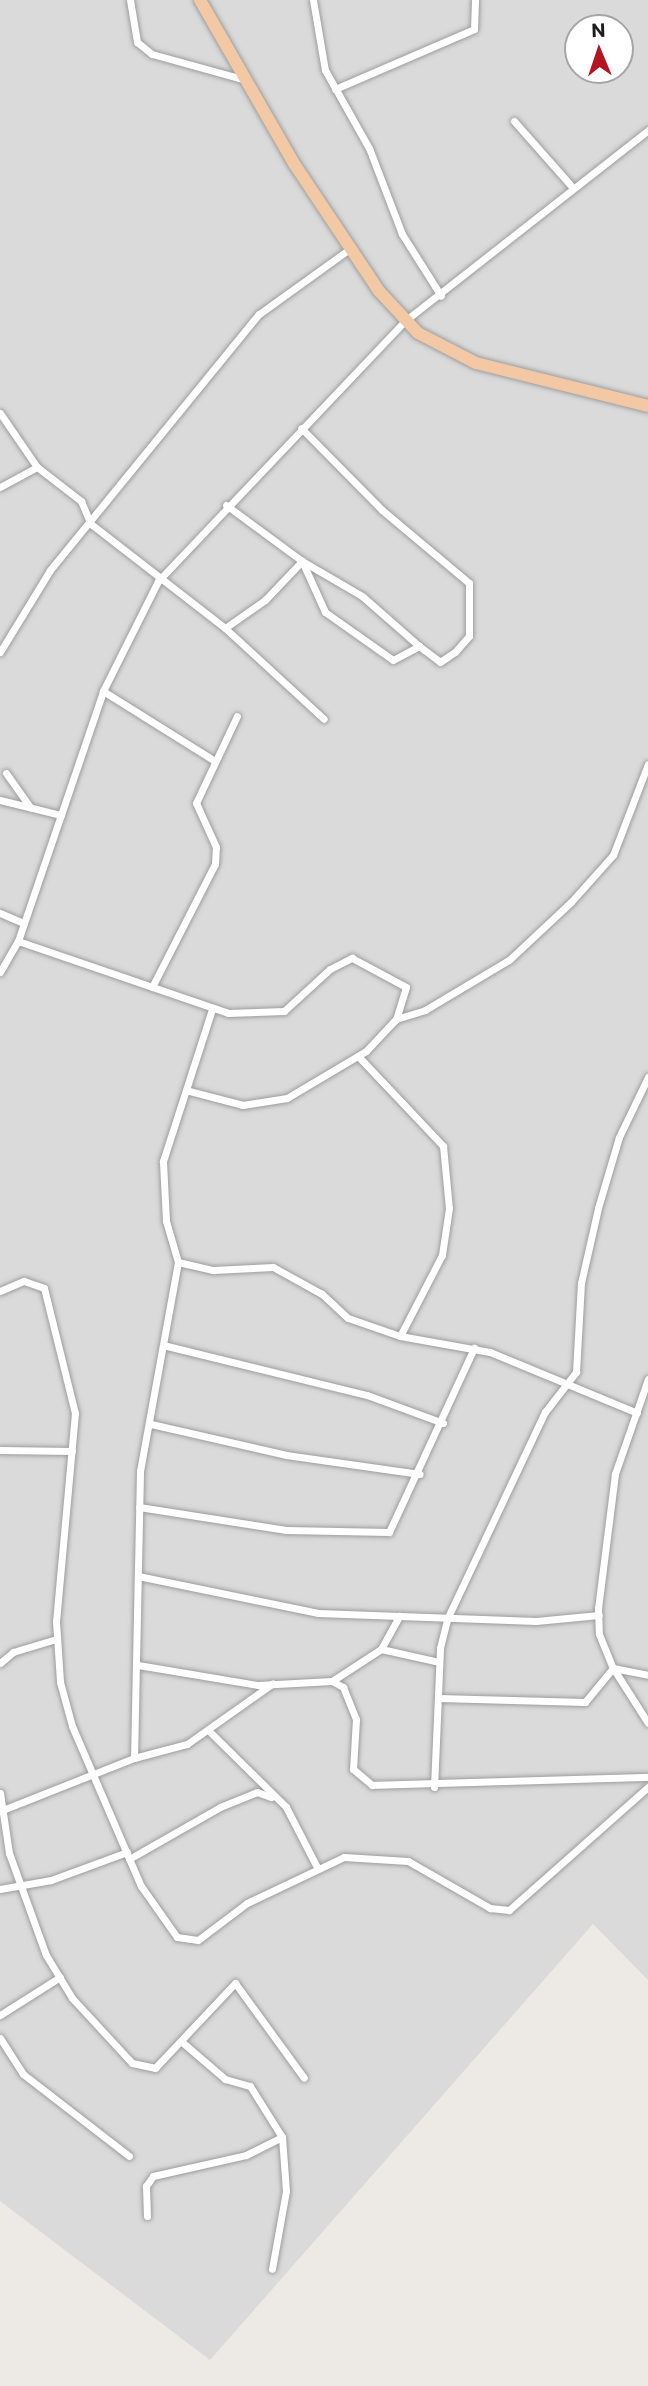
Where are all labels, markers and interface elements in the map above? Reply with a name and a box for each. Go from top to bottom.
north arrow [564,14,634,84]
text: N [591,18,606,41]

